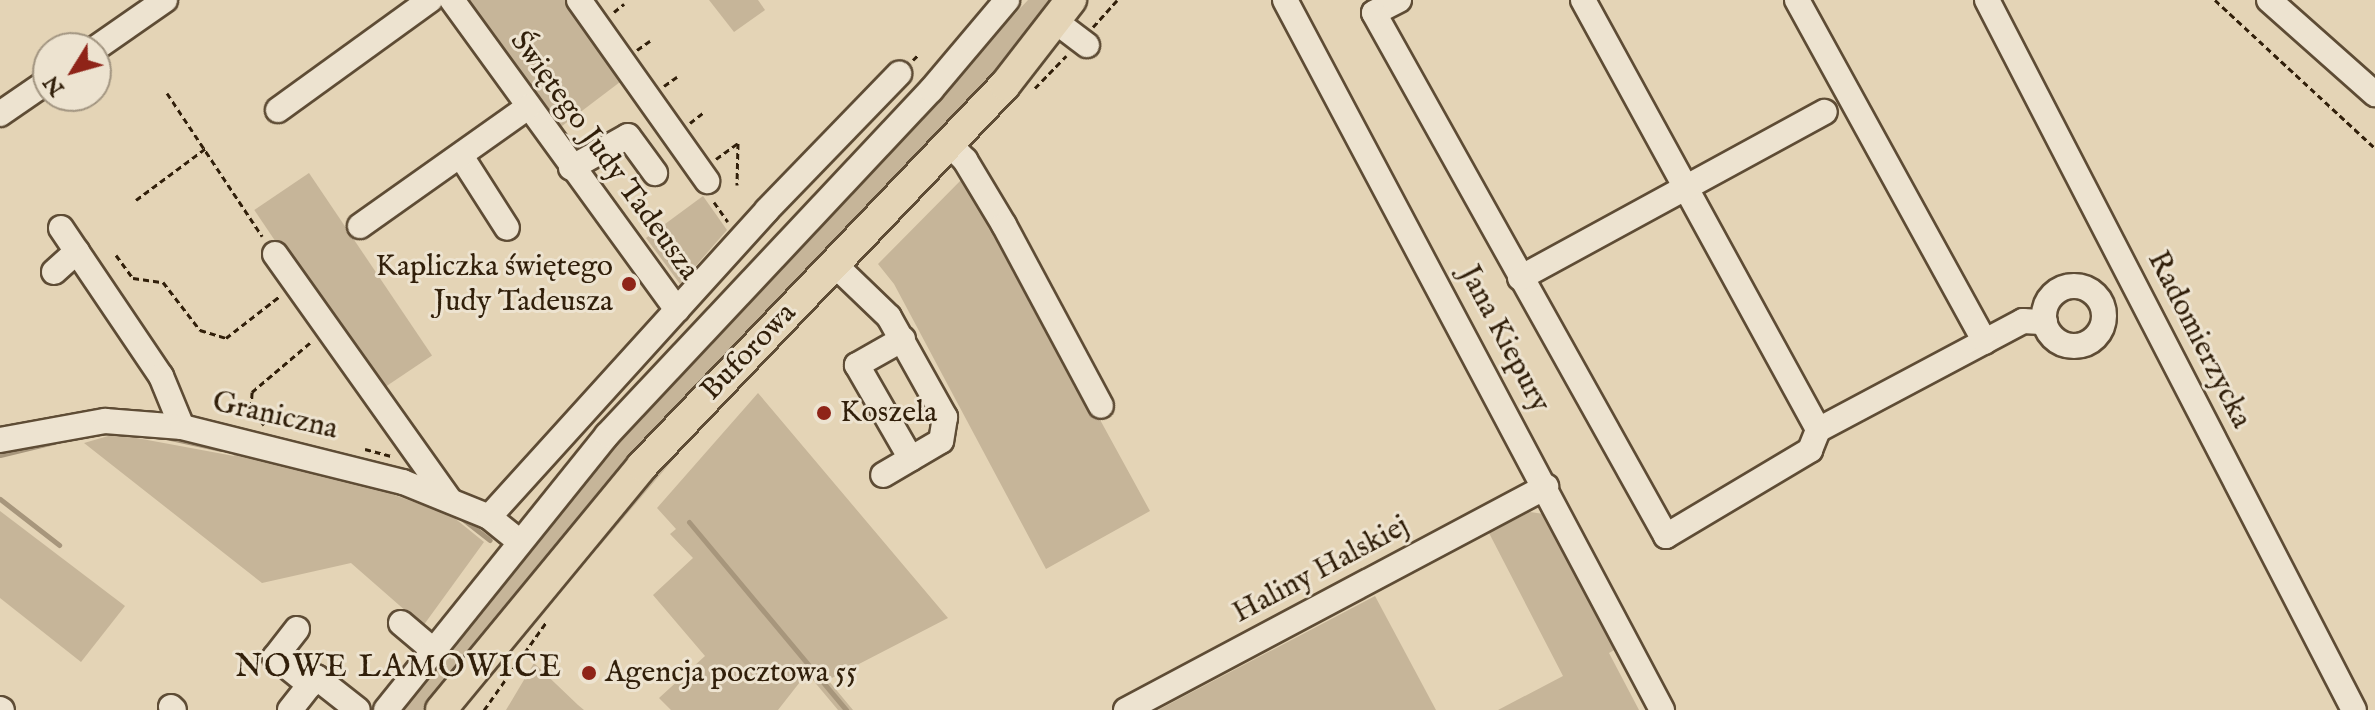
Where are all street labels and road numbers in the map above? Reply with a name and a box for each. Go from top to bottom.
street label: Świętego Judy Tadeusza [502,25,706,287]
street label: Radomierzycka [2139,245,2259,435]
street label: Jana Kiepury [1450,260,1558,418]
street label: Buforowa [694,296,804,408]
street label: Graniczna [209,384,341,448]
street label: Haliny Halskiej [1227,508,1415,632]

